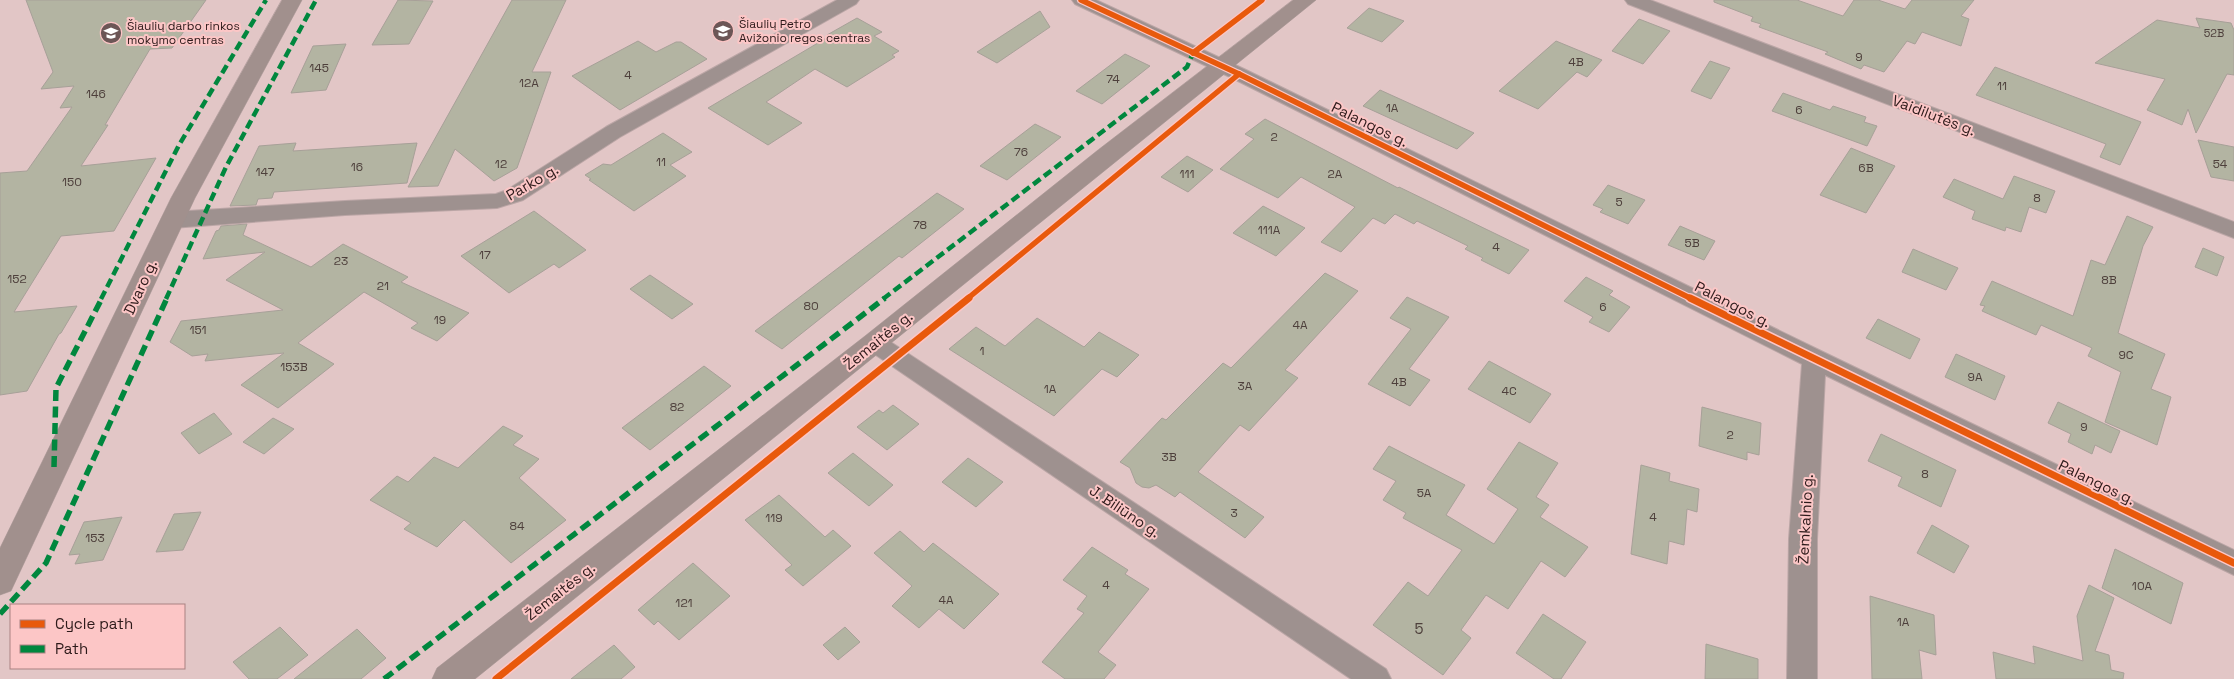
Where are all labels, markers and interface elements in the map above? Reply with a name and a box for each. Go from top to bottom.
place label: Šiaulių Petro Avižonio regos centras [739,16,870,46]
place label: Šiaulių darbo rinkos mokymo centras [127,18,240,48]
school or university icon: Šiaulių Petro Avižonio regos centras [711,19,735,43]
school or university icon: Šiaulių darbo rinkos mokymo centras [99,21,123,45]
house number: 52B [2204,26,2224,40]
house number: 9 [1855,49,1863,65]
house number: 4B [1568,54,1584,70]
house number: 145 [309,60,329,76]
house number: 4 [624,67,632,83]
house number: 74 [1106,71,1120,87]
house number: 12A [519,75,539,91]
house number: 11 [1997,78,2007,94]
house number: 146 [86,86,106,102]
street label: Vaidilutės g. [1890,90,1978,140]
street label: Palangos g. [1329,97,1411,151]
house number: 1A [1386,100,1399,116]
house number: 6 [1795,102,1803,118]
house number: 2 [1270,129,1278,145]
house number: 76 [1014,144,1028,160]
house number: 11 [656,154,666,170]
house number: 12 [495,156,507,172]
house number: 54 [2213,156,2228,172]
house number: 16 [351,159,363,175]
street label: Parko g. [502,159,562,205]
house number: 6B [1858,160,1874,176]
house number: 147 [256,164,275,180]
house number: 111 [1179,166,1195,182]
house number: 2A [1328,166,1343,182]
house number: 150 [62,174,82,190]
house number: 8 [2033,190,2041,206]
house number: 5 [1615,194,1623,210]
house number: 78 [913,217,927,233]
house number: 111A [1258,222,1281,238]
house number: 5B [1684,235,1700,251]
house number: 4 [1492,239,1500,255]
house number: 17 [479,247,491,263]
house number: 23 [334,253,348,269]
street label: Dvaro g. [119,257,161,317]
house number: 152 [7,271,27,287]
house number: 8B [2101,272,2117,288]
street label: Palangos g. [1692,277,1774,331]
house number: 21 [377,278,389,294]
house number: 80 [803,298,819,314]
house number: 6 [1599,299,1607,315]
street label: Žemaitės g. [840,306,916,374]
house number: 19 [434,312,446,328]
house number: 4A [1292,317,1308,333]
house number: 151 [189,322,207,338]
house number: 1 [979,343,985,359]
house number: 9C [2118,347,2134,363]
house number: 153B [280,359,308,375]
house number: 9A [1968,369,1983,385]
house number: 4B [1391,374,1407,390]
house number: 3A [1238,378,1253,394]
house number: 1A [1044,381,1057,397]
house number: 4C [1501,383,1517,399]
house number: 82 [670,399,684,415]
house number: 9 [2080,419,2088,435]
house number: 2 [1726,427,1734,443]
house number: 3B [1161,449,1177,465]
street label: Palangos g. [2056,455,2138,509]
house number: 8 [1921,466,1929,482]
street label: Žemkalnio g. [1793,474,1817,564]
street label: J. Biliūno g. [1086,480,1164,542]
house number: 5A [1417,485,1432,501]
house number: 3 [1230,505,1238,521]
house number: 4 [1649,509,1657,525]
house number: 119 [765,510,783,526]
house number: 84 [510,518,525,534]
house number: 153 [85,530,105,546]
street label: Žemaitės g. [521,558,599,624]
house number: 4 [1102,577,1110,593]
house number: 10A [2132,578,2153,594]
house number: 4A [938,592,954,608]
house number: 121 [675,595,693,611]
legend [10,604,185,669]
text: Cycle path [55,614,133,633]
house number: 1A [1897,614,1910,630]
house number: 5 [1415,619,1424,638]
text: Path [55,639,88,658]

